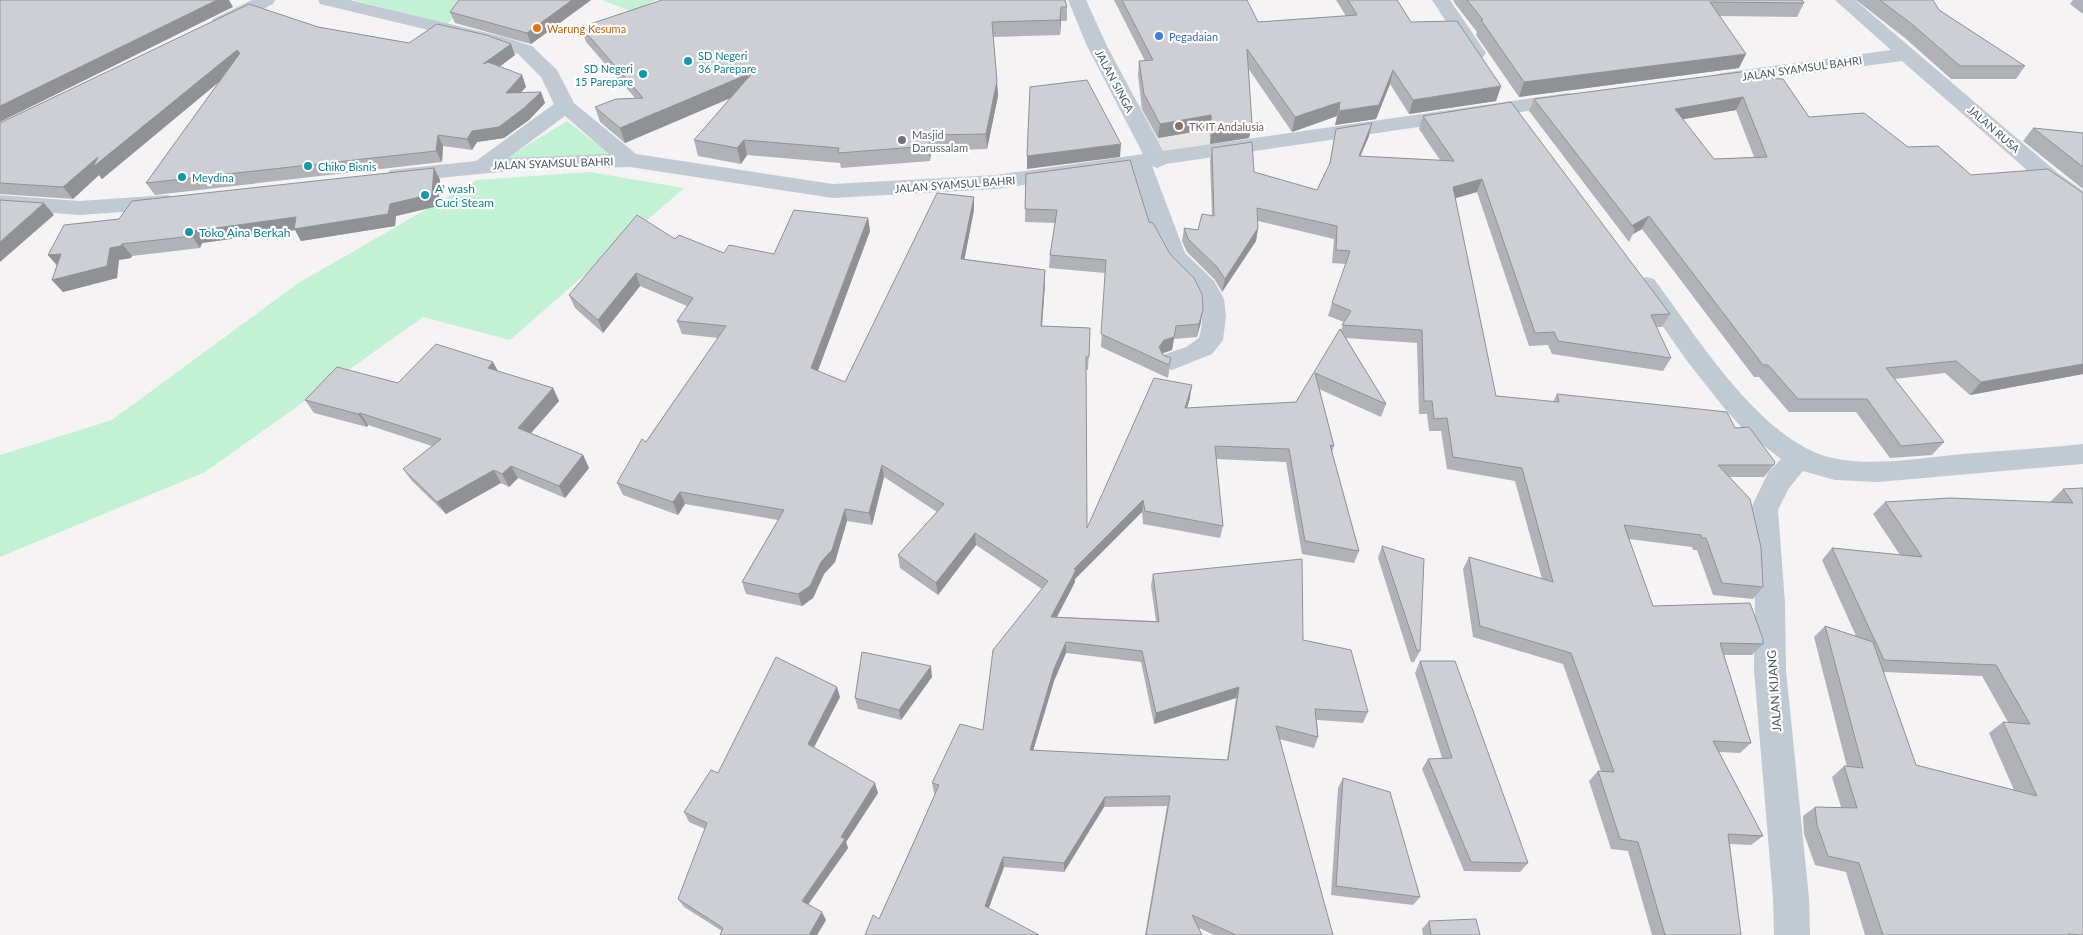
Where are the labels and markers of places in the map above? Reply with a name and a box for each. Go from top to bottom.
marker: Warung Kesuma [531,22,543,34]
place label: Warung Kesuma [547,22,626,35]
marker: Pegadaian [1153,30,1165,42]
place label: Pegadaian [1169,30,1218,43]
place label: SD Negeri 36 Parepare [698,49,756,75]
marker: SD Negeri 36 Parepare [682,55,694,67]
place label: SD Negeri 15 Parepare [575,62,633,88]
marker: SD Negeri 15 Parepare [637,68,649,80]
marker: TK IT Andalusia [1173,120,1185,132]
place label: TK IT Andalusia [1189,120,1264,133]
place label: Masjid Darussalam [912,128,968,154]
marker: Masjid Darussalam [896,134,908,146]
marker: Chiko Bisnis [302,160,314,172]
place label: Chiko Bisnis [318,160,377,173]
marker: Meydina [176,171,188,183]
place label: Meydina [192,171,234,184]
place label: A' wash Cuci Steam [435,181,494,210]
marker: A' wash Cuci Steam [419,189,431,201]
place label: Toko Aina Berkah [199,225,291,240]
marker: Toko Aina Berkah [183,226,195,238]

